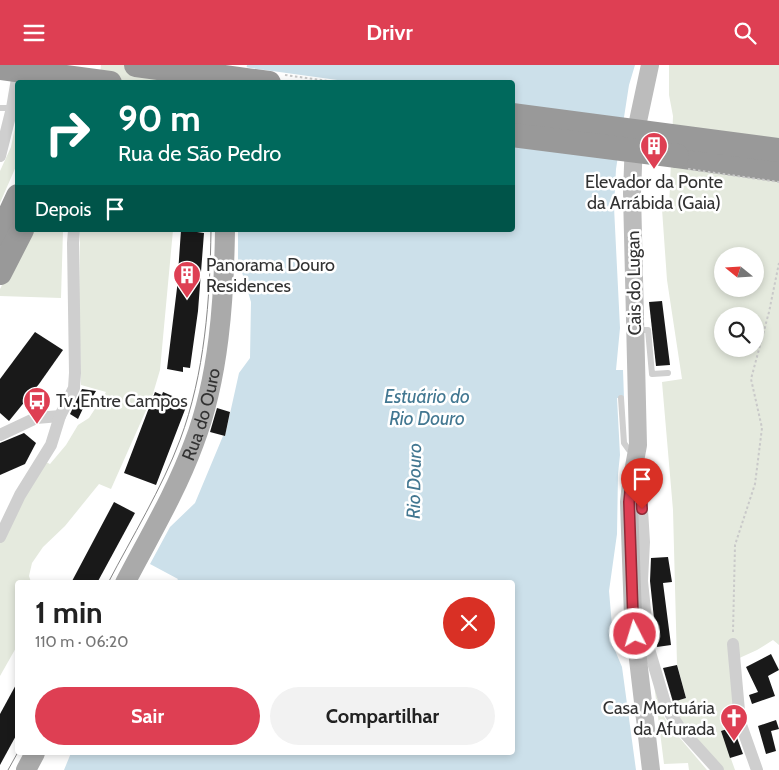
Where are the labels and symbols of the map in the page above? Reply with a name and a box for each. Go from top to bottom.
building icon: Elevador da Ponte da Arrábida (Gaia) [639,131,669,170]
place label: Elevador da Ponte da Arrábida (Gaia) [585,171,723,214]
street label: Cais do Lugan [622,230,646,336]
north arrow [714,247,764,297]
place label: Panorama Douro Residences [206,254,335,297]
building icon: Panorama Douro Residences [172,260,202,299]
street label: Rua do Ouro [177,366,225,464]
water label: Estuário do Rio Douro [384,385,470,430]
bus stop icon: Tv. Entre Campos [22,386,52,425]
place label: Tv. Entre Campos [56,390,188,412]
water label: Rio Douro [402,443,426,519]
pin [621,458,663,509]
position arrow [608,607,660,659]
place label: Casa Mortuária da Afurada [603,697,715,740]
church icon: Casa Mortuária da Afurada [719,703,749,742]

